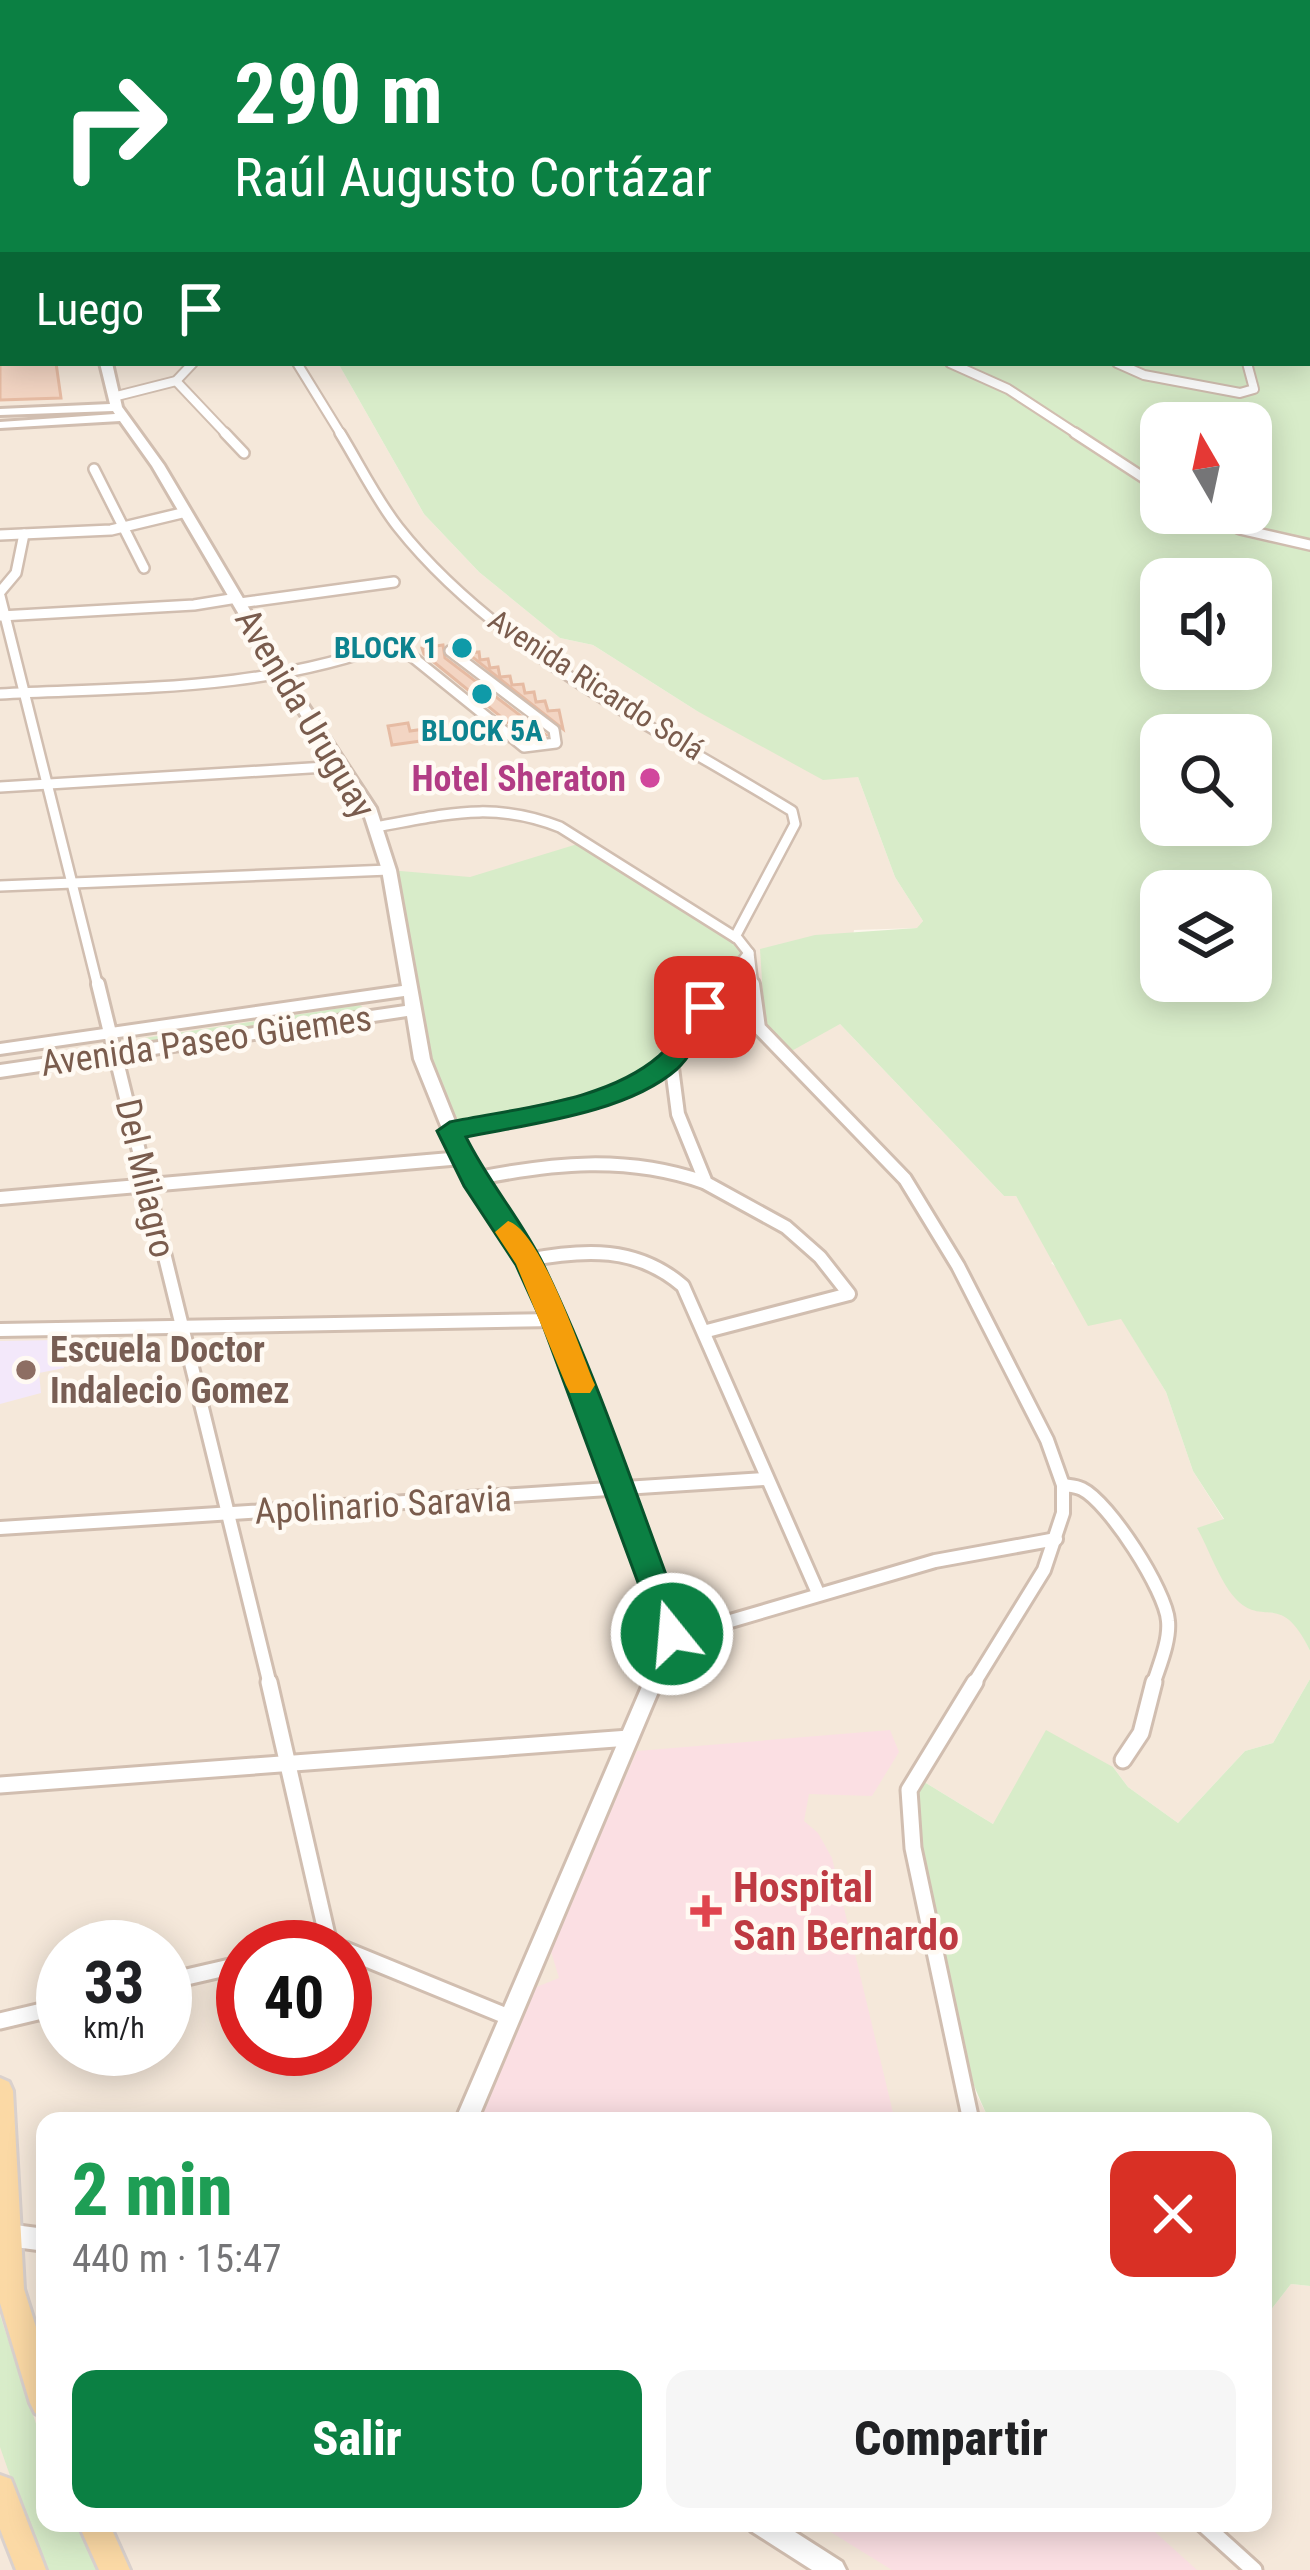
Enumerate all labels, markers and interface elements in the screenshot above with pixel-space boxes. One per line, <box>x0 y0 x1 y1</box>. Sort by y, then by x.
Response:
text: 290 m <box>234 45 443 144</box>
icon: right <box>36 48 192 204</box>
text: Raúl Augusto Cortázar <box>234 146 712 209</box>
icon: arrive <box>168 276 234 342</box>
text: Luego <box>36 283 144 336</box>
north arrow <box>1140 402 1272 534</box>
map controls <box>1140 402 1272 1002</box>
button: sound <box>1140 558 1272 690</box>
street label: Avenida Uruguay <box>226 601 384 826</box>
street label: Avenida Ricardo Solá <box>482 602 710 767</box>
place label: BLOCK 1 <box>334 630 438 665</box>
marker: BLOCK 1 <box>449 635 475 661</box>
marker: BLOCK 5A <box>469 681 495 707</box>
place label: BLOCK 5A <box>421 713 543 748</box>
button: search <box>1140 714 1272 846</box>
place label: Hotel Sheraton <box>411 758 626 800</box>
marker: Hotel Sheraton <box>637 765 663 791</box>
button: layers <box>1140 870 1272 1002</box>
pin <box>654 956 756 1058</box>
icon: arrive <box>672 974 738 1040</box>
street label: Avenida Paseo Güemes <box>38 997 374 1085</box>
street label: Del Milagro <box>106 1095 184 1262</box>
place label: Escuela Doctor Indalecio Gomez <box>50 1329 290 1412</box>
marker: Escuela Doctor Indalecio Gomez <box>13 1357 39 1383</box>
street label: Apolinario Saravia <box>253 1477 513 1533</box>
position arrow <box>609 1571 735 1697</box>
place label: Hospital San Bernardo <box>733 1863 959 1960</box>
marker: Hospital San Bernardo <box>690 1895 722 1927</box>
speed limit sign: 40 <box>216 1920 372 2076</box>
text: 33 <box>84 1947 144 2018</box>
text: km/h <box>83 2010 145 2045</box>
text: 2 min <box>72 2148 233 2233</box>
button: close <box>1110 2151 1236 2277</box>
text: 440 m · 15:47 <box>72 2236 282 2282</box>
button: Salir <box>72 2370 642 2508</box>
button: Compartir <box>666 2370 1236 2508</box>

